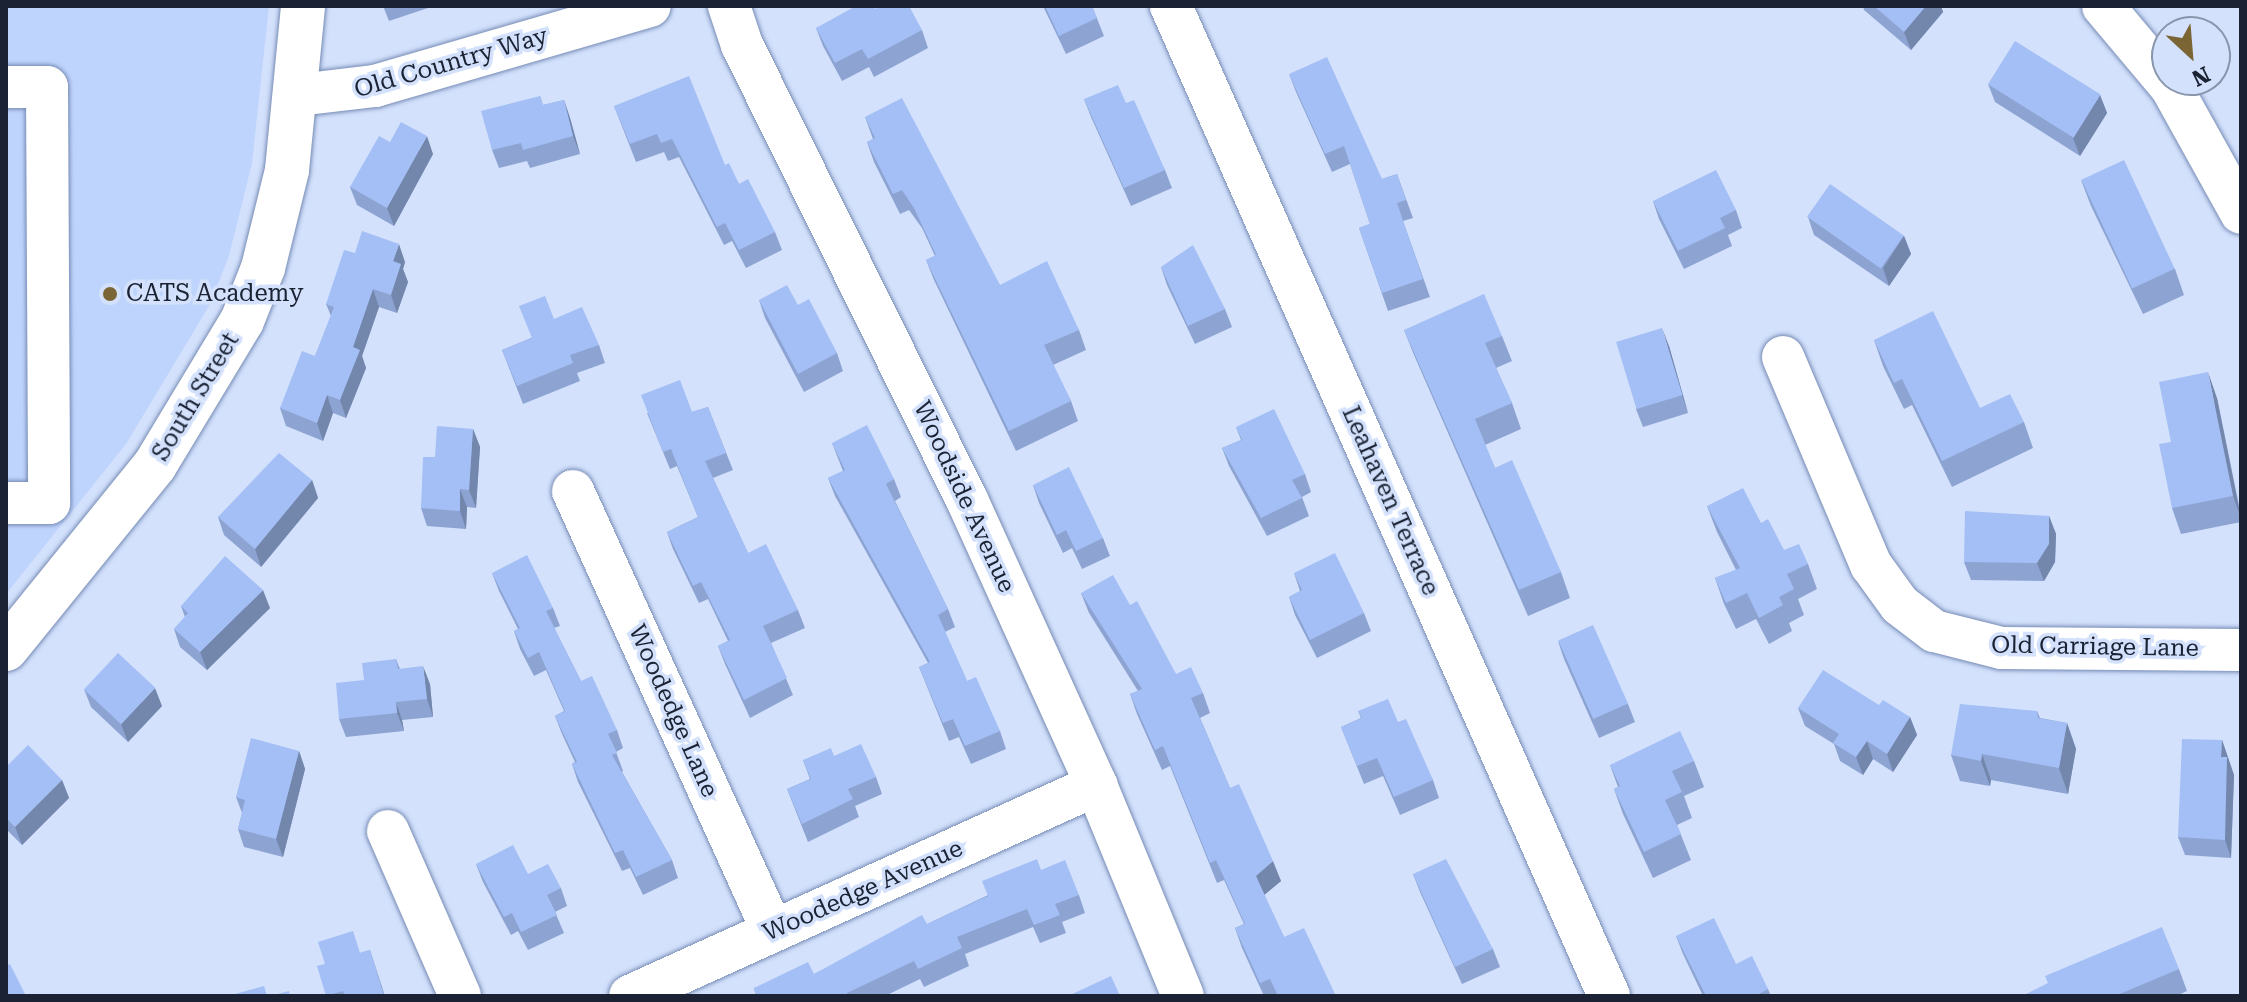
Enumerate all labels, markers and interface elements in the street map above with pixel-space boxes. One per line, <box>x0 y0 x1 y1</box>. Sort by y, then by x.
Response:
north arrow <box>2151 16 2231 96</box>
street label: Old Country Way <box>351 22 551 104</box>
text: N <box>2188 61 2214 91</box>
place label: CATS Academy <box>126 280 303 308</box>
marker: CATS Academy <box>101 285 119 303</box>
street label: South Street <box>146 328 246 466</box>
street label: Woodside Avenue <box>907 397 1021 597</box>
street label: Leahaven Terrace <box>1335 402 1445 600</box>
street label: Woodedge Lane <box>622 620 724 802</box>
street label: Old Carriage Lane <box>1991 631 2199 663</box>
street label: Woodedge Avenue <box>759 834 967 948</box>

